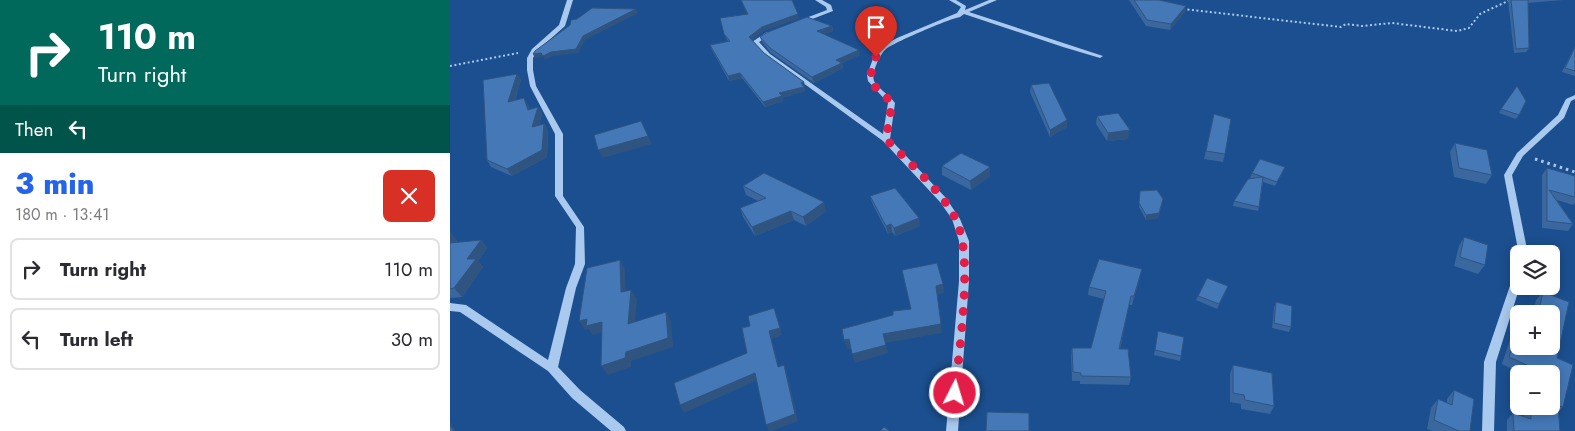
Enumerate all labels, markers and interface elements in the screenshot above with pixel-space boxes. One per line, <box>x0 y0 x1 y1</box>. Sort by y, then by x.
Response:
pin <box>855 6 897 57</box>
text: 110 m <box>98 12 196 62</box>
icon: arrive <box>862 13 890 41</box>
icon: right <box>15 20 80 85</box>
text: Turn right <box>98 58 186 90</box>
icon: left <box>64 115 92 143</box>
text: Then <box>15 116 54 143</box>
text: 3 min <box>15 162 94 205</box>
button: close <box>383 170 435 222</box>
text: 180 m · 13:41 <box>15 203 109 226</box>
map controls <box>1510 245 1560 415</box>
button: layers <box>1510 245 1560 295</box>
icon: right <box>17 255 45 283</box>
text: Turn right <box>60 256 146 283</box>
text: 110 m <box>384 256 433 283</box>
button: + <box>1510 305 1560 355</box>
icon: left <box>17 325 45 353</box>
text: Turn left <box>60 326 133 353</box>
text: 30 m <box>391 326 433 353</box>
button: − <box>1510 365 1560 415</box>
position arrow <box>928 366 980 418</box>

